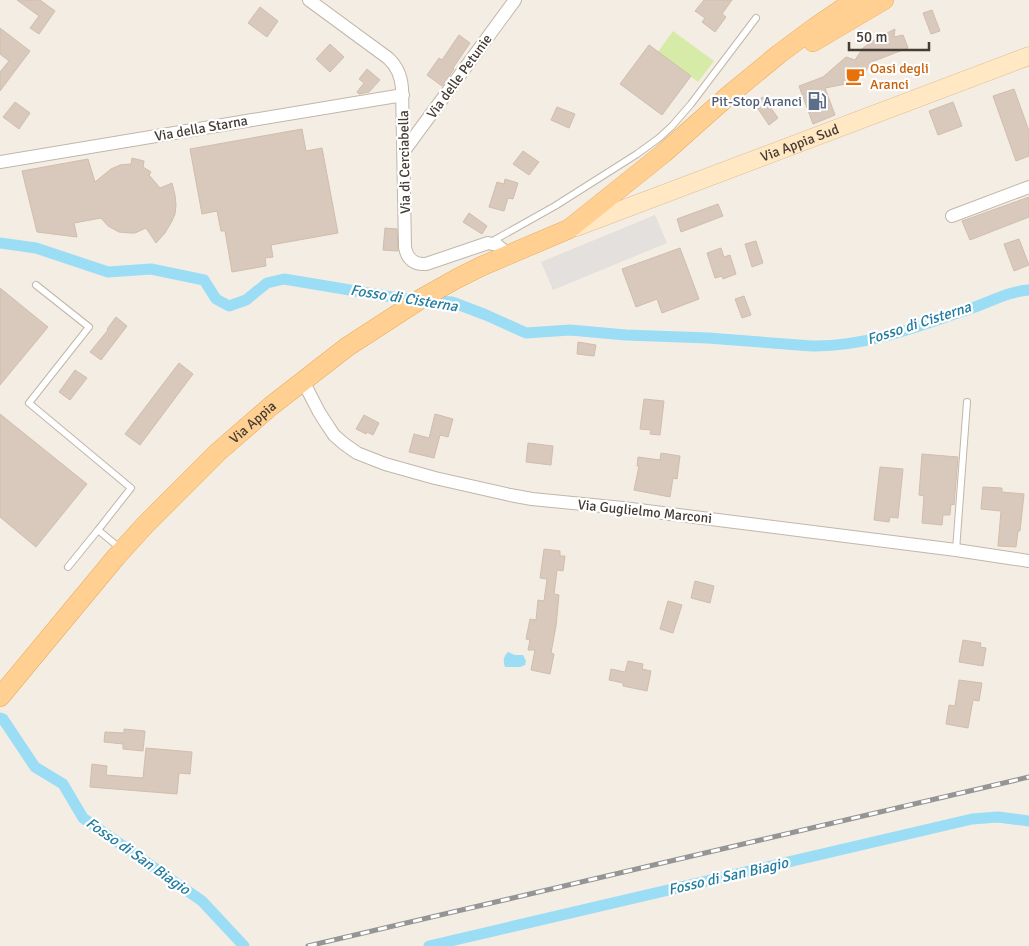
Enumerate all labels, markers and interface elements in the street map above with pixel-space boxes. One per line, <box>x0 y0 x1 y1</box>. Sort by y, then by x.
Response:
scale bar <box>849 20 929 52</box>
text: 50 m <box>856 28 887 46</box>
street label: Via delle Petunie <box>423 31 496 122</box>
place label: Oasi degli Aranci <box>870 60 929 93</box>
cafe icon: Oasi degli Aranci <box>844 65 866 87</box>
fuel station icon: Pit-Stop Aranci <box>806 90 828 112</box>
place label: Pit-Stop Aranci <box>711 93 802 110</box>
street label: Via di Cerciabella <box>395 110 414 214</box>
street label: Via della Starna <box>153 112 249 145</box>
street label: Via Appia Sud <box>758 121 841 166</box>
water label: Fosso di Cisterna <box>349 281 459 315</box>
water label: Fosso di Cisterna <box>865 298 974 348</box>
street label: Via Appia <box>226 397 279 447</box>
street label: Via Guglielmo Marconi <box>577 496 713 527</box>
water label: Fosso di San Biagio <box>83 813 194 899</box>
water label: Fosso di San Biagio <box>666 853 791 899</box>

